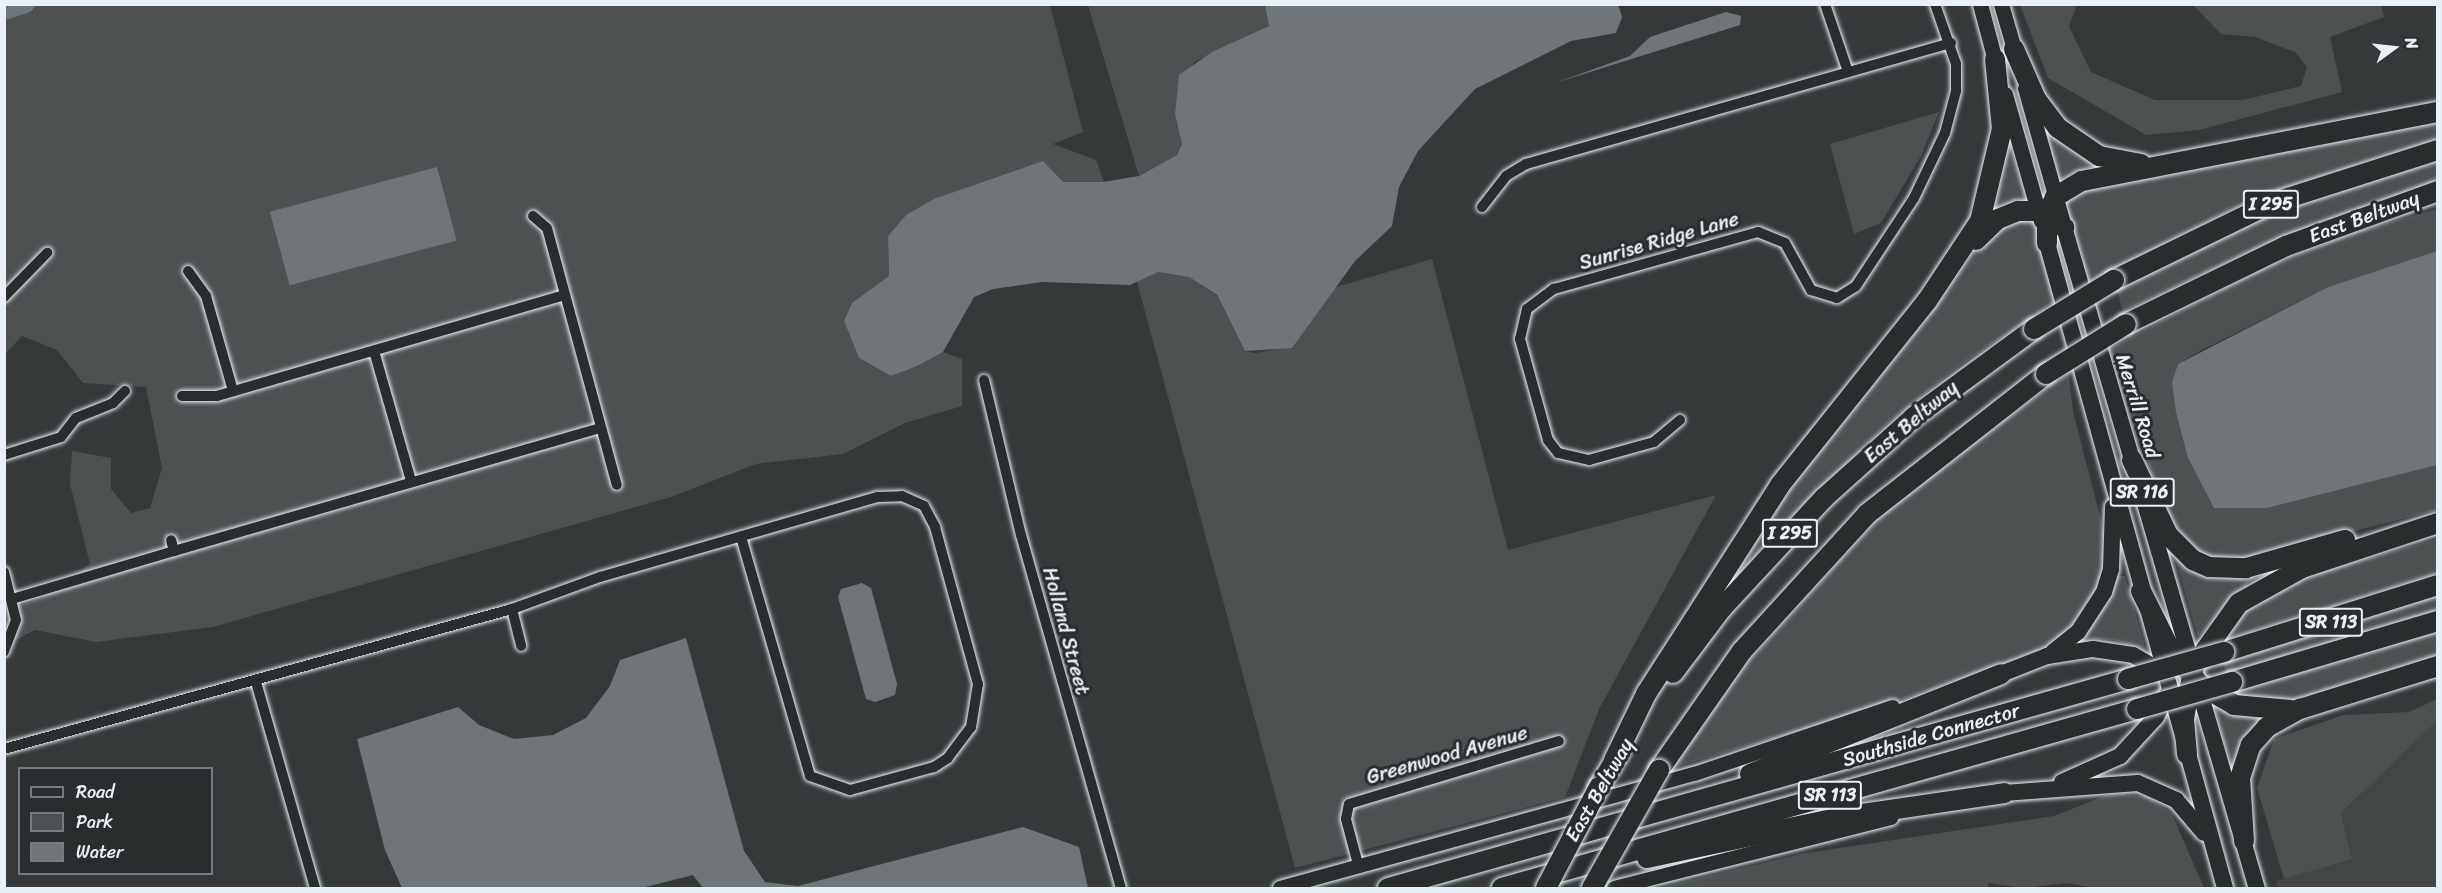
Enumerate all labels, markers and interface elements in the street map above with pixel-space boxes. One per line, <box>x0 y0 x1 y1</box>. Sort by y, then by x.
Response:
north arrow <box>2364 18 2424 78</box>
text: N <box>2396 34 2427 52</box>
street label: East Beltway <box>2305 186 2423 248</box>
road number: I 295 <box>2242 189 2300 219</box>
street label: Sunrise Ridge Lane <box>1576 207 1742 275</box>
street label: Merrill Road <box>2111 351 2165 461</box>
street label: East Beltway <box>1859 376 1963 468</box>
road number: SR 116 <box>2109 477 2175 507</box>
road number: I 295 <box>1762 518 1818 548</box>
street label: Holland Street <box>1038 565 1094 697</box>
road number: SR 113 <box>2298 607 2364 637</box>
street label: Southside Connector <box>1839 698 2023 772</box>
street label: Greenwood Avenue <box>1364 721 1530 789</box>
street label: East Beltway <box>1560 734 1638 846</box>
legend <box>18 767 213 875</box>
text: Road <box>76 776 115 808</box>
road number: SR 113 <box>1797 780 1863 810</box>
text: Park <box>76 806 113 838</box>
text: Water <box>76 836 123 868</box>

